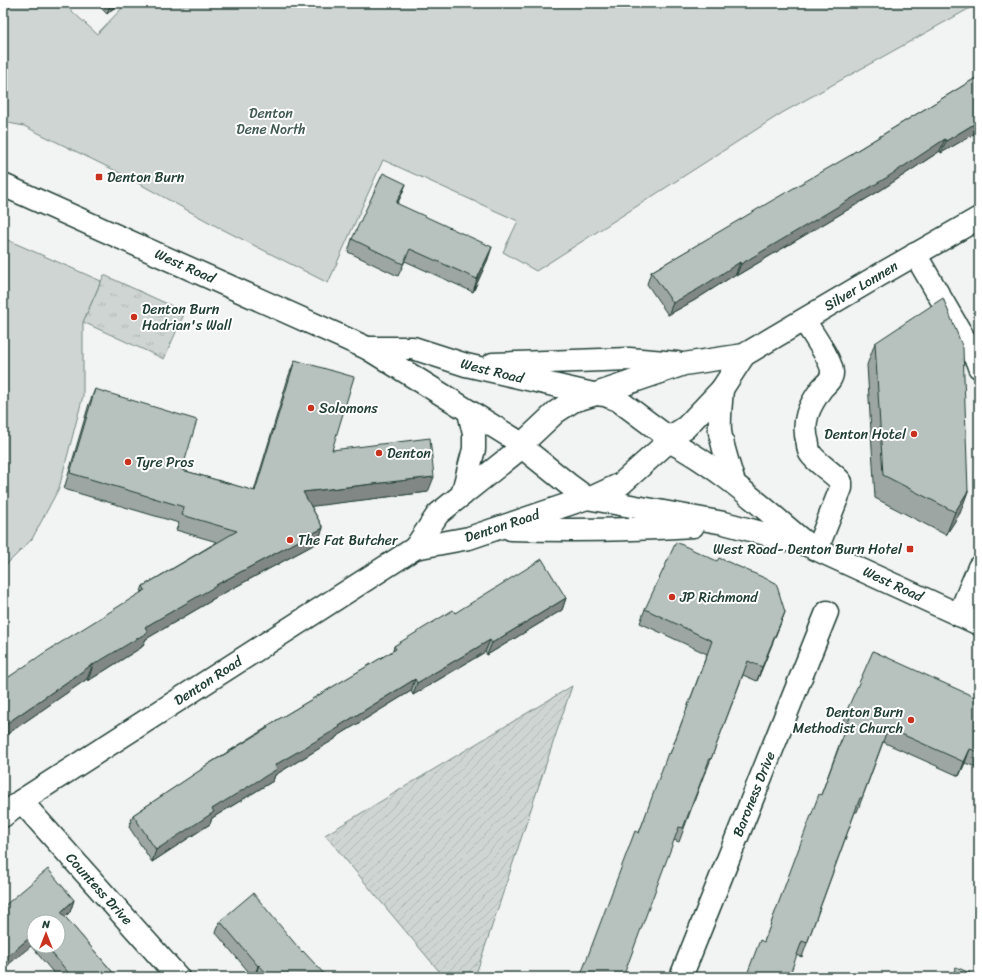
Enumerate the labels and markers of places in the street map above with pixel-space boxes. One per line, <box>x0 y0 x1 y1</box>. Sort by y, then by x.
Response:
place label: Denton Burn <box>107 165 185 190</box>
marker: Denton Burn <box>94 172 104 182</box>
place label: Denton Burn Hadrian's Wall <box>142 297 233 338</box>
marker: Denton Burn Hadrian's Wall <box>129 312 139 322</box>
place label: Solomons <box>319 396 378 421</box>
marker: Solomons <box>306 403 316 413</box>
place label: Denton Hotel <box>824 422 907 447</box>
marker: Denton Hotel <box>909 429 919 439</box>
place label: Denton <box>387 441 431 466</box>
marker: Denton <box>374 448 384 458</box>
place label: Tyre Pros <box>136 450 194 475</box>
marker: Tyre Pros <box>123 457 133 467</box>
place label: The Fat Butcher <box>298 528 399 553</box>
marker: The Fat Butcher <box>285 535 295 545</box>
place label: West Road- Denton Burn Hotel <box>713 537 903 562</box>
marker: West Road- Denton Burn Hotel <box>905 544 915 554</box>
place label: JP Richmond <box>679 585 759 610</box>
marker: JP Richmond <box>667 592 677 602</box>
place label: Denton Burn Methodist Church <box>793 700 903 741</box>
marker: Denton Burn Methodist Church <box>906 715 916 725</box>

